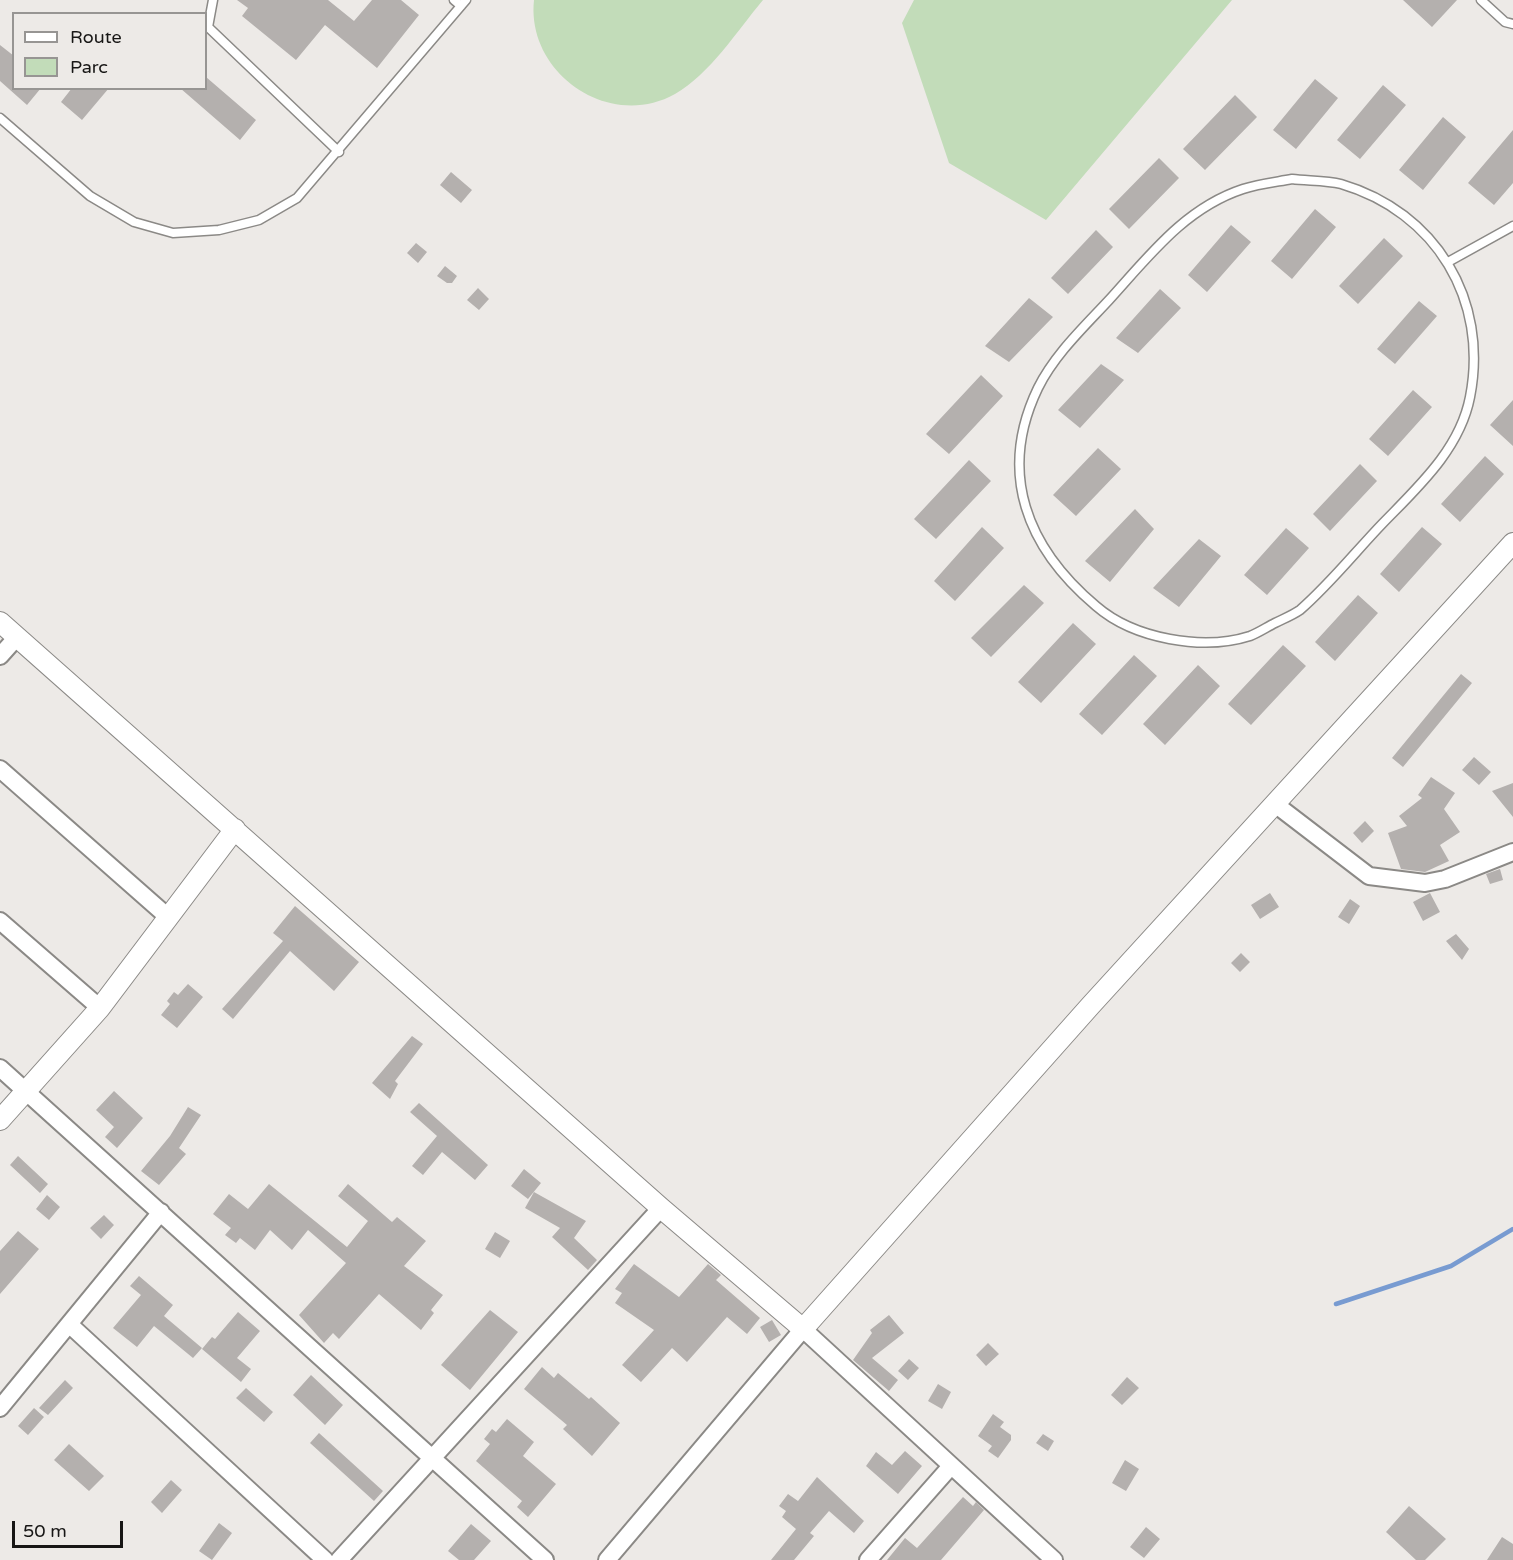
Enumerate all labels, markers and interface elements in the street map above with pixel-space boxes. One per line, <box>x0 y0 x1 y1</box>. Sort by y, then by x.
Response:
legend <box>12 12 207 90</box>
text: Route <box>70 26 122 48</box>
text: Parc <box>70 56 108 78</box>
scale bar <box>15 1509 126 1547</box>
text: 50 m <box>23 1520 67 1542</box>

